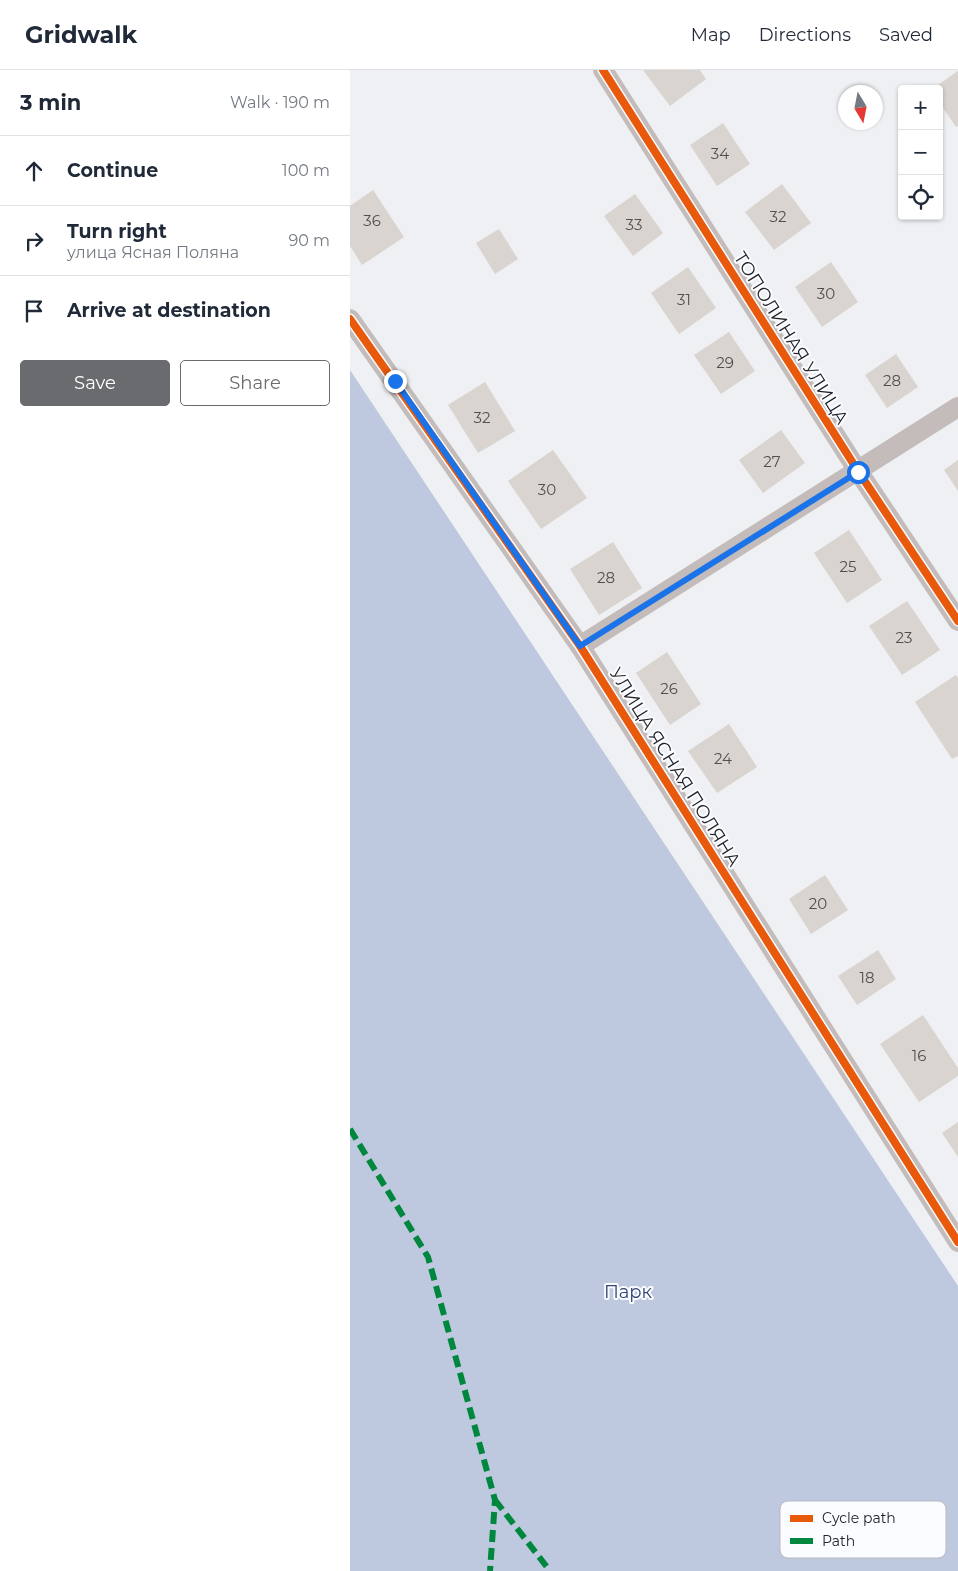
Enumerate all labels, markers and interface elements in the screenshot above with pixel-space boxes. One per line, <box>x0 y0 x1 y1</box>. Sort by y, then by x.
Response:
text: Gridwalk <box>25 20 137 49</box>
text: Map <box>691 24 731 46</box>
text: Directions <box>759 24 851 46</box>
text: Saved <box>879 24 933 46</box>
north arrow <box>838 85 883 130</box>
map controls <box>898 85 943 220</box>
button: + <box>898 85 943 130</box>
text: 3 min <box>20 90 81 115</box>
text: Walk · 190 m <box>230 93 330 112</box>
button: − <box>898 130 943 175</box>
house number: 34 <box>711 144 729 163</box>
icon: ahead <box>20 157 48 185</box>
text: Continue <box>67 159 158 182</box>
text: 100 m <box>282 161 330 180</box>
button: locate <box>898 175 943 220</box>
house number: 32 <box>770 207 786 226</box>
house number: 36 <box>363 211 381 230</box>
house number: 33 <box>626 215 642 234</box>
text: Turn right <box>67 220 167 243</box>
icon: right <box>20 227 48 255</box>
text: 90 m <box>288 231 330 250</box>
text: улица Ясная Поляна <box>67 243 239 262</box>
street label: ТОПОЛИНАЯ УЛИЦА <box>729 248 853 429</box>
house number: 30 <box>817 284 835 303</box>
house number: 31 <box>677 290 691 309</box>
icon: arrive <box>20 297 48 325</box>
text: Arrive at destination <box>67 299 271 322</box>
house number: 29 <box>716 353 734 372</box>
button: Save <box>20 360 170 406</box>
button: Share <box>180 360 330 406</box>
route end <box>384 370 407 393</box>
house number: 28 <box>883 371 901 390</box>
house number: 32 <box>474 408 490 427</box>
house number: 27 <box>763 452 781 471</box>
route start <box>847 461 870 484</box>
house number: 30 <box>538 480 556 499</box>
house number: 25 <box>839 557 857 576</box>
house number: 28 <box>597 568 615 587</box>
house number: 23 <box>896 628 912 647</box>
street label: УЛИЦА ЯСНАЯ ПОЛЯНА <box>605 664 746 871</box>
house number: 26 <box>660 679 678 698</box>
house number: 24 <box>714 749 732 768</box>
house number: 20 <box>809 894 827 913</box>
house number: 18 <box>860 968 875 987</box>
house number: 16 <box>912 1046 926 1065</box>
park label: Парк <box>604 1281 653 1303</box>
legend <box>780 1501 946 1558</box>
text: Cycle path <box>822 1509 896 1527</box>
text: Path <box>822 1532 855 1550</box>

